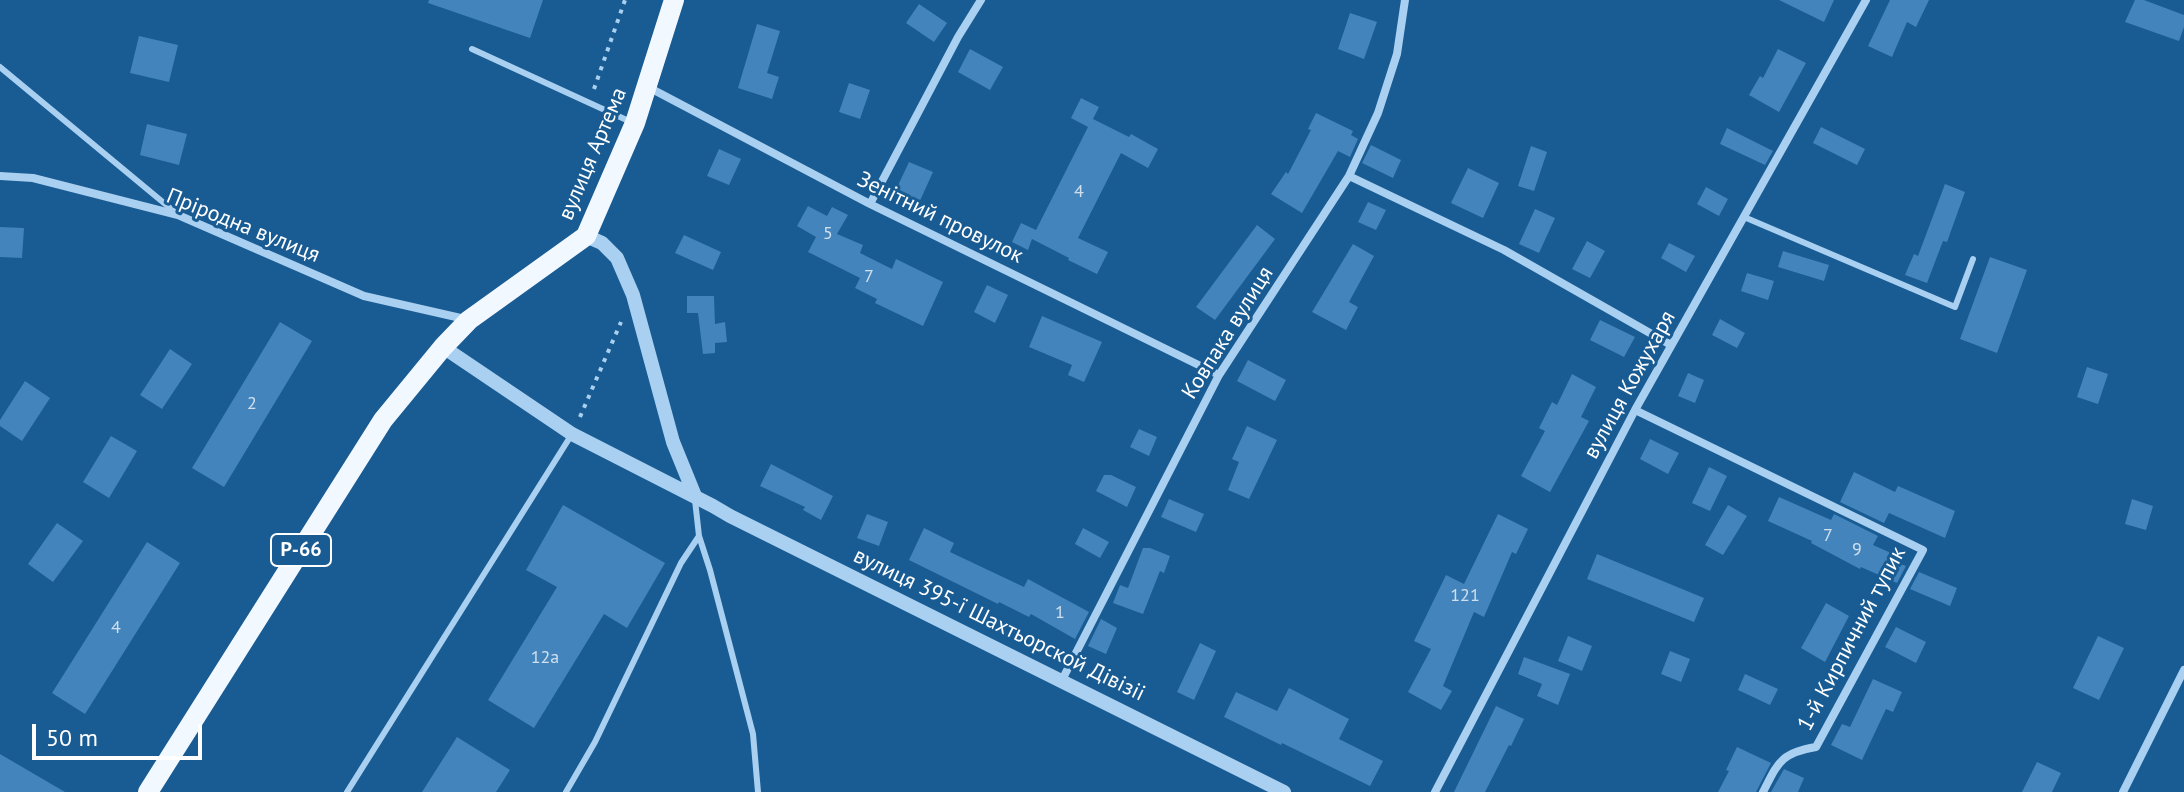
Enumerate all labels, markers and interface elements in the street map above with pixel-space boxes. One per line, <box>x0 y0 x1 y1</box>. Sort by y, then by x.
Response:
street label: вулиця Артема <box>553 84 633 224</box>
street label: Зенітний провулок <box>853 166 1027 270</box>
house number: 4 <box>1074 181 1084 203</box>
street label: Пріродна вулиця <box>163 183 323 269</box>
house number: 5 <box>823 223 833 245</box>
street label: Ковпака вулиця <box>1177 262 1279 404</box>
house number: 7 <box>864 266 874 288</box>
street label: вулиця Кожухаря <box>1578 306 1682 464</box>
house number: 2 <box>247 393 257 415</box>
house number: 7 <box>1823 525 1833 547</box>
road number: Р-66 <box>271 534 331 566</box>
house number: 9 <box>1852 539 1862 561</box>
street label: 1-й Кирпичний тупик <box>1792 542 1912 736</box>
street label: вулиця 395-ї Шахтьорской Дівізіі <box>849 543 1149 707</box>
house number: 121 <box>1450 585 1480 607</box>
house number: 1 <box>1055 602 1065 624</box>
house number: 4 <box>111 617 121 639</box>
house number: 12а <box>531 647 559 669</box>
scale bar <box>36 708 206 758</box>
text: 50 m <box>46 722 98 753</box>

